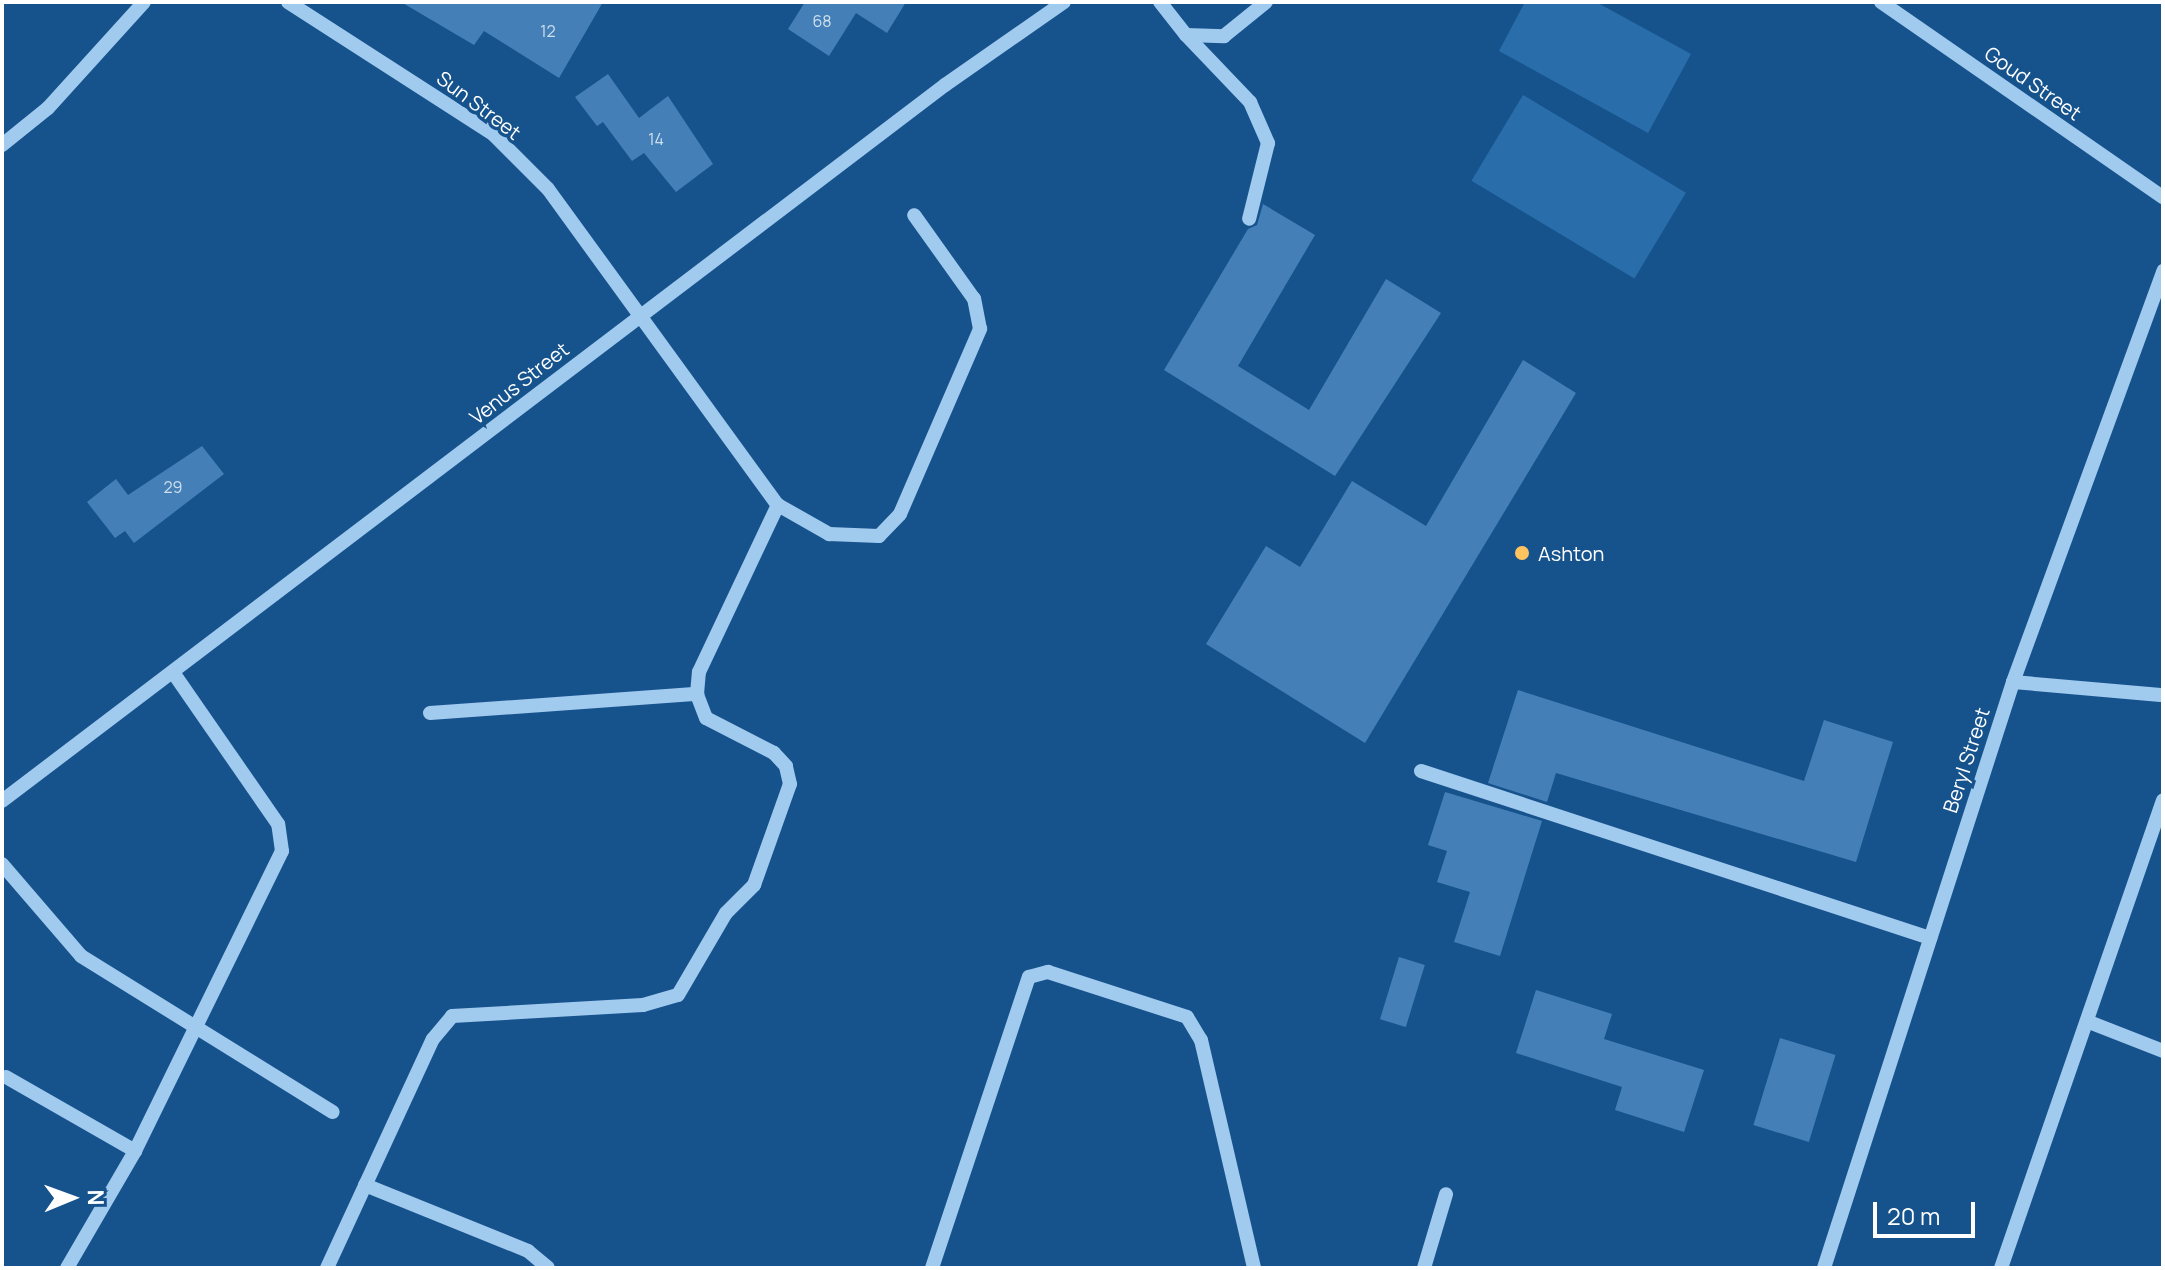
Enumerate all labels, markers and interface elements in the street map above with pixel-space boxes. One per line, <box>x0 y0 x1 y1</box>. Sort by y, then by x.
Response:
house number: 68 <box>812 11 832 31</box>
house number: 12 <box>540 21 556 41</box>
street label: Goud Street <box>1980 41 2086 125</box>
street label: Sun Street <box>432 66 526 144</box>
house number: 14 <box>648 129 664 149</box>
street label: Venus Street <box>465 337 573 429</box>
house number: 29 <box>163 477 183 497</box>
place label: Ashton <box>1538 541 1604 565</box>
marker: Ashton <box>1513 544 1531 562</box>
street label: Beryl Street <box>1938 704 1994 816</box>
north arrow <box>32 1158 112 1238</box>
scale bar <box>1877 1186 1979 1236</box>
text: N <box>81 1189 111 1206</box>
text: 20 m <box>1887 1199 1940 1232</box>

